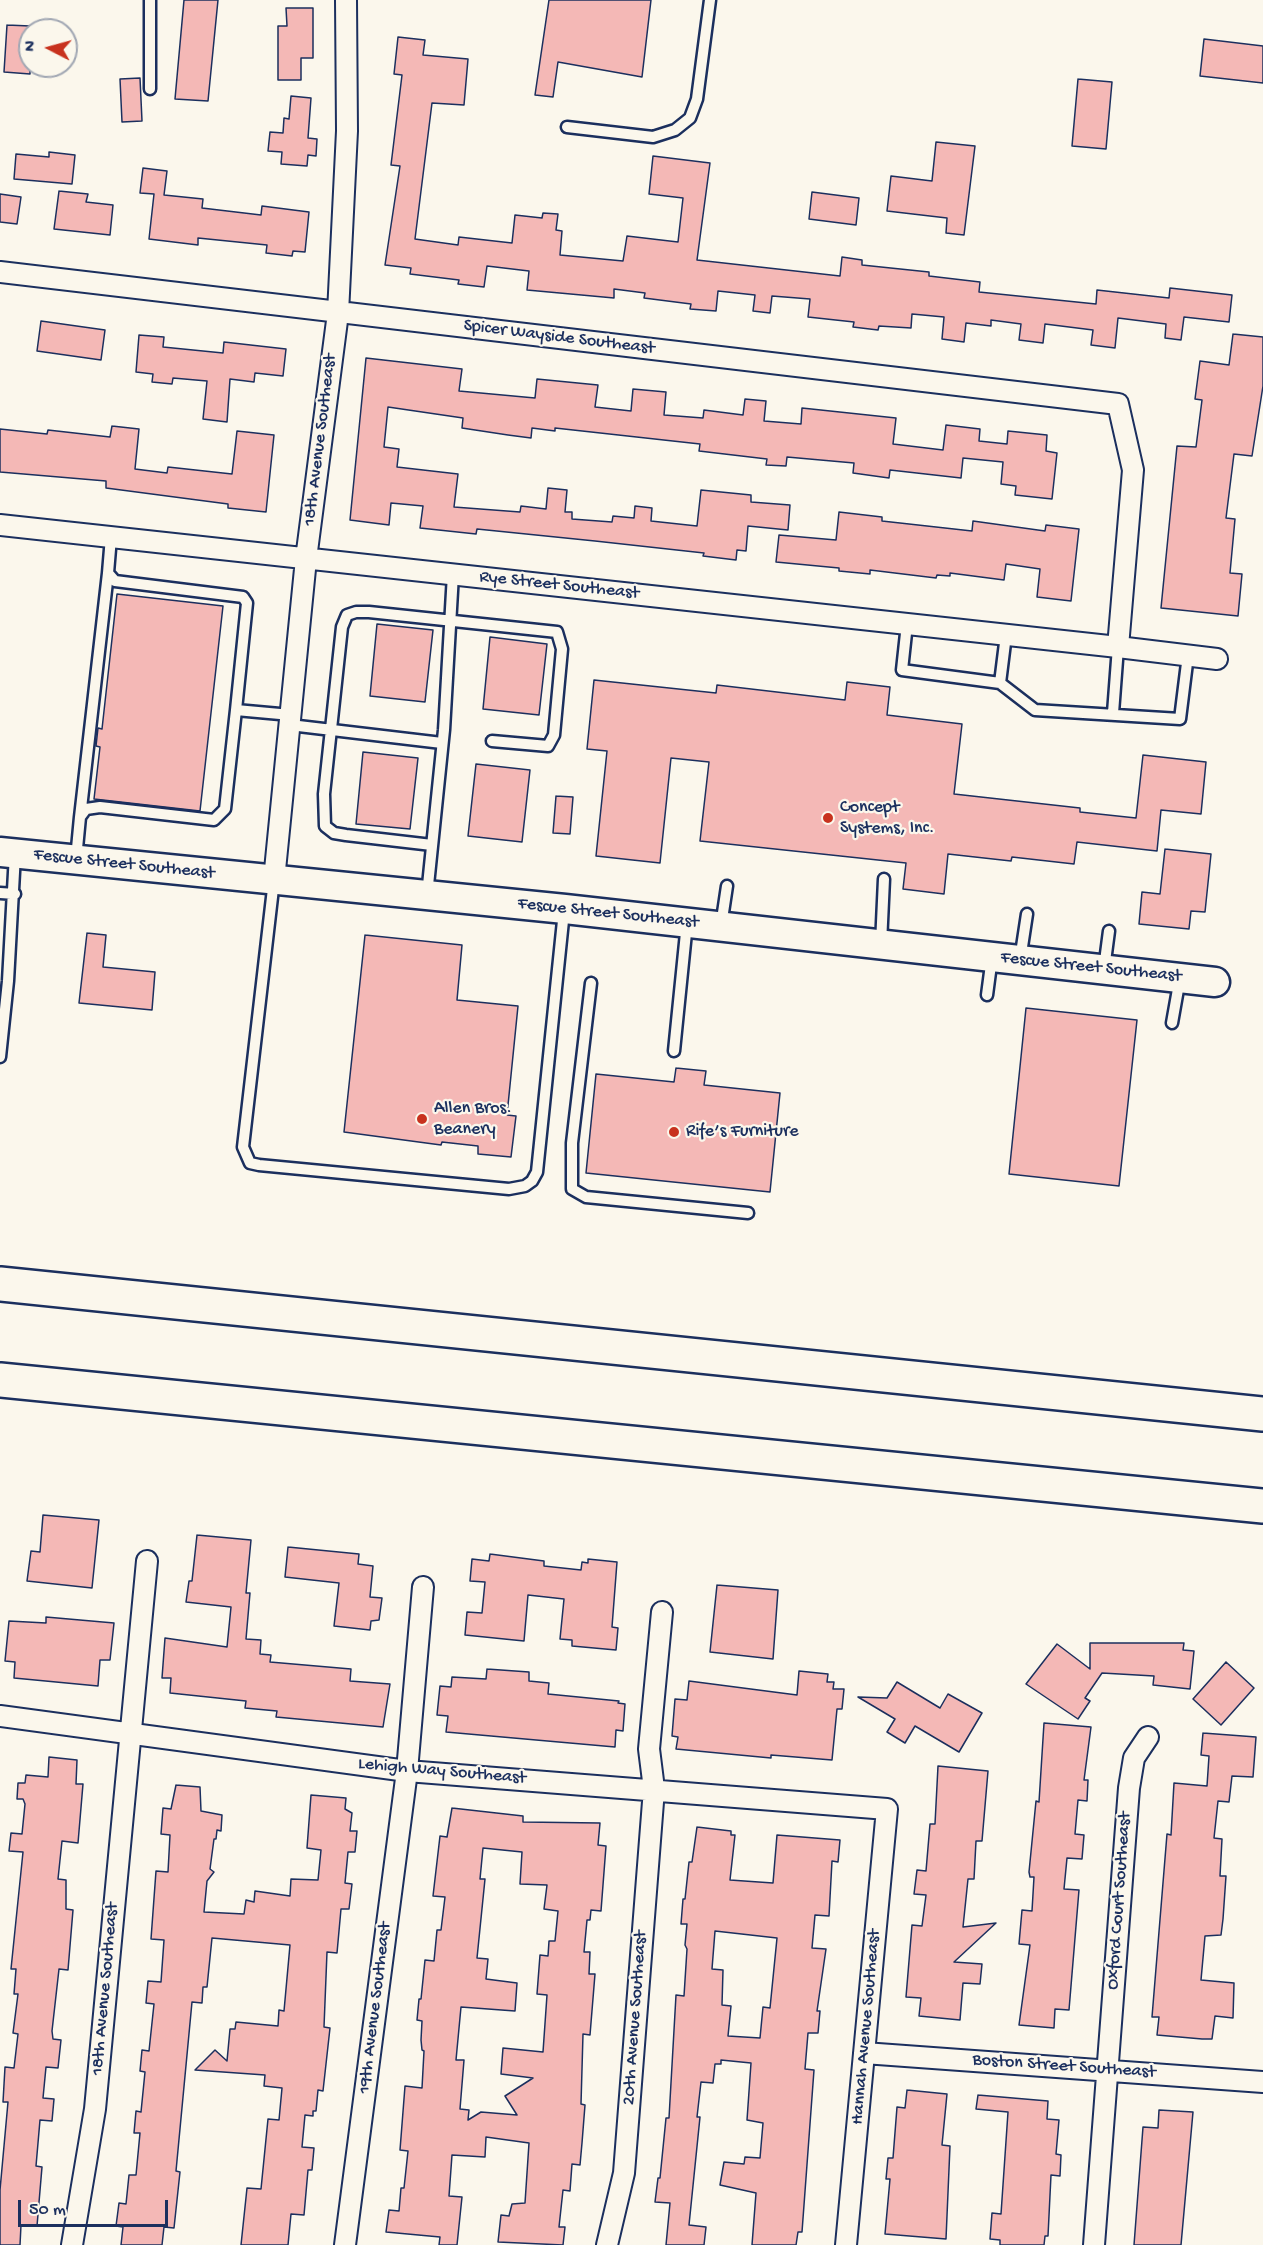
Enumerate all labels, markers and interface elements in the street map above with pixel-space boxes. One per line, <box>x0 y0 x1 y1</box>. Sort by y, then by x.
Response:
north arrow <box>18 18 78 78</box>
text: N <box>22 40 42 52</box>
street label: Spicer Wayside Southeast <box>462 316 656 360</box>
street label: 18th Avenue Southeast <box>300 353 342 527</box>
street label: Rye Street Southeast <box>478 567 640 605</box>
place label: Concept Systems, Inc. <box>840 797 934 840</box>
marker: Concept Systems, Inc. <box>821 811 835 825</box>
street label: Fescue Street Southeast <box>32 845 216 885</box>
street label: Fescue Street Southeast <box>516 894 700 934</box>
street label: Fescue Street Southeast <box>999 948 1183 988</box>
place label: Allen Bros. Beanery <box>434 1098 512 1140</box>
marker: Allen Bros. Beanery <box>415 1112 429 1126</box>
place label: Rife’s Furniture <box>686 1121 799 1143</box>
marker: Rife’s Furniture <box>667 1125 681 1139</box>
street label: Lehigh Way Southeast <box>357 1754 527 1790</box>
street label: Oxford Court Southeast <box>1103 1811 1137 1991</box>
street label: 18th Avenue Southeast <box>88 1902 124 2076</box>
street label: 19th Avenue Southeast <box>355 1921 397 2095</box>
street label: Hannah Avenue Southeast <box>848 1928 886 2126</box>
street label: 20th Avenue Southeast <box>619 1930 653 2106</box>
street label: Boston Street Southeast <box>972 2050 1156 2084</box>
scale bar <box>21 2188 171 2226</box>
text: 50 m <box>29 2200 66 2221</box>

